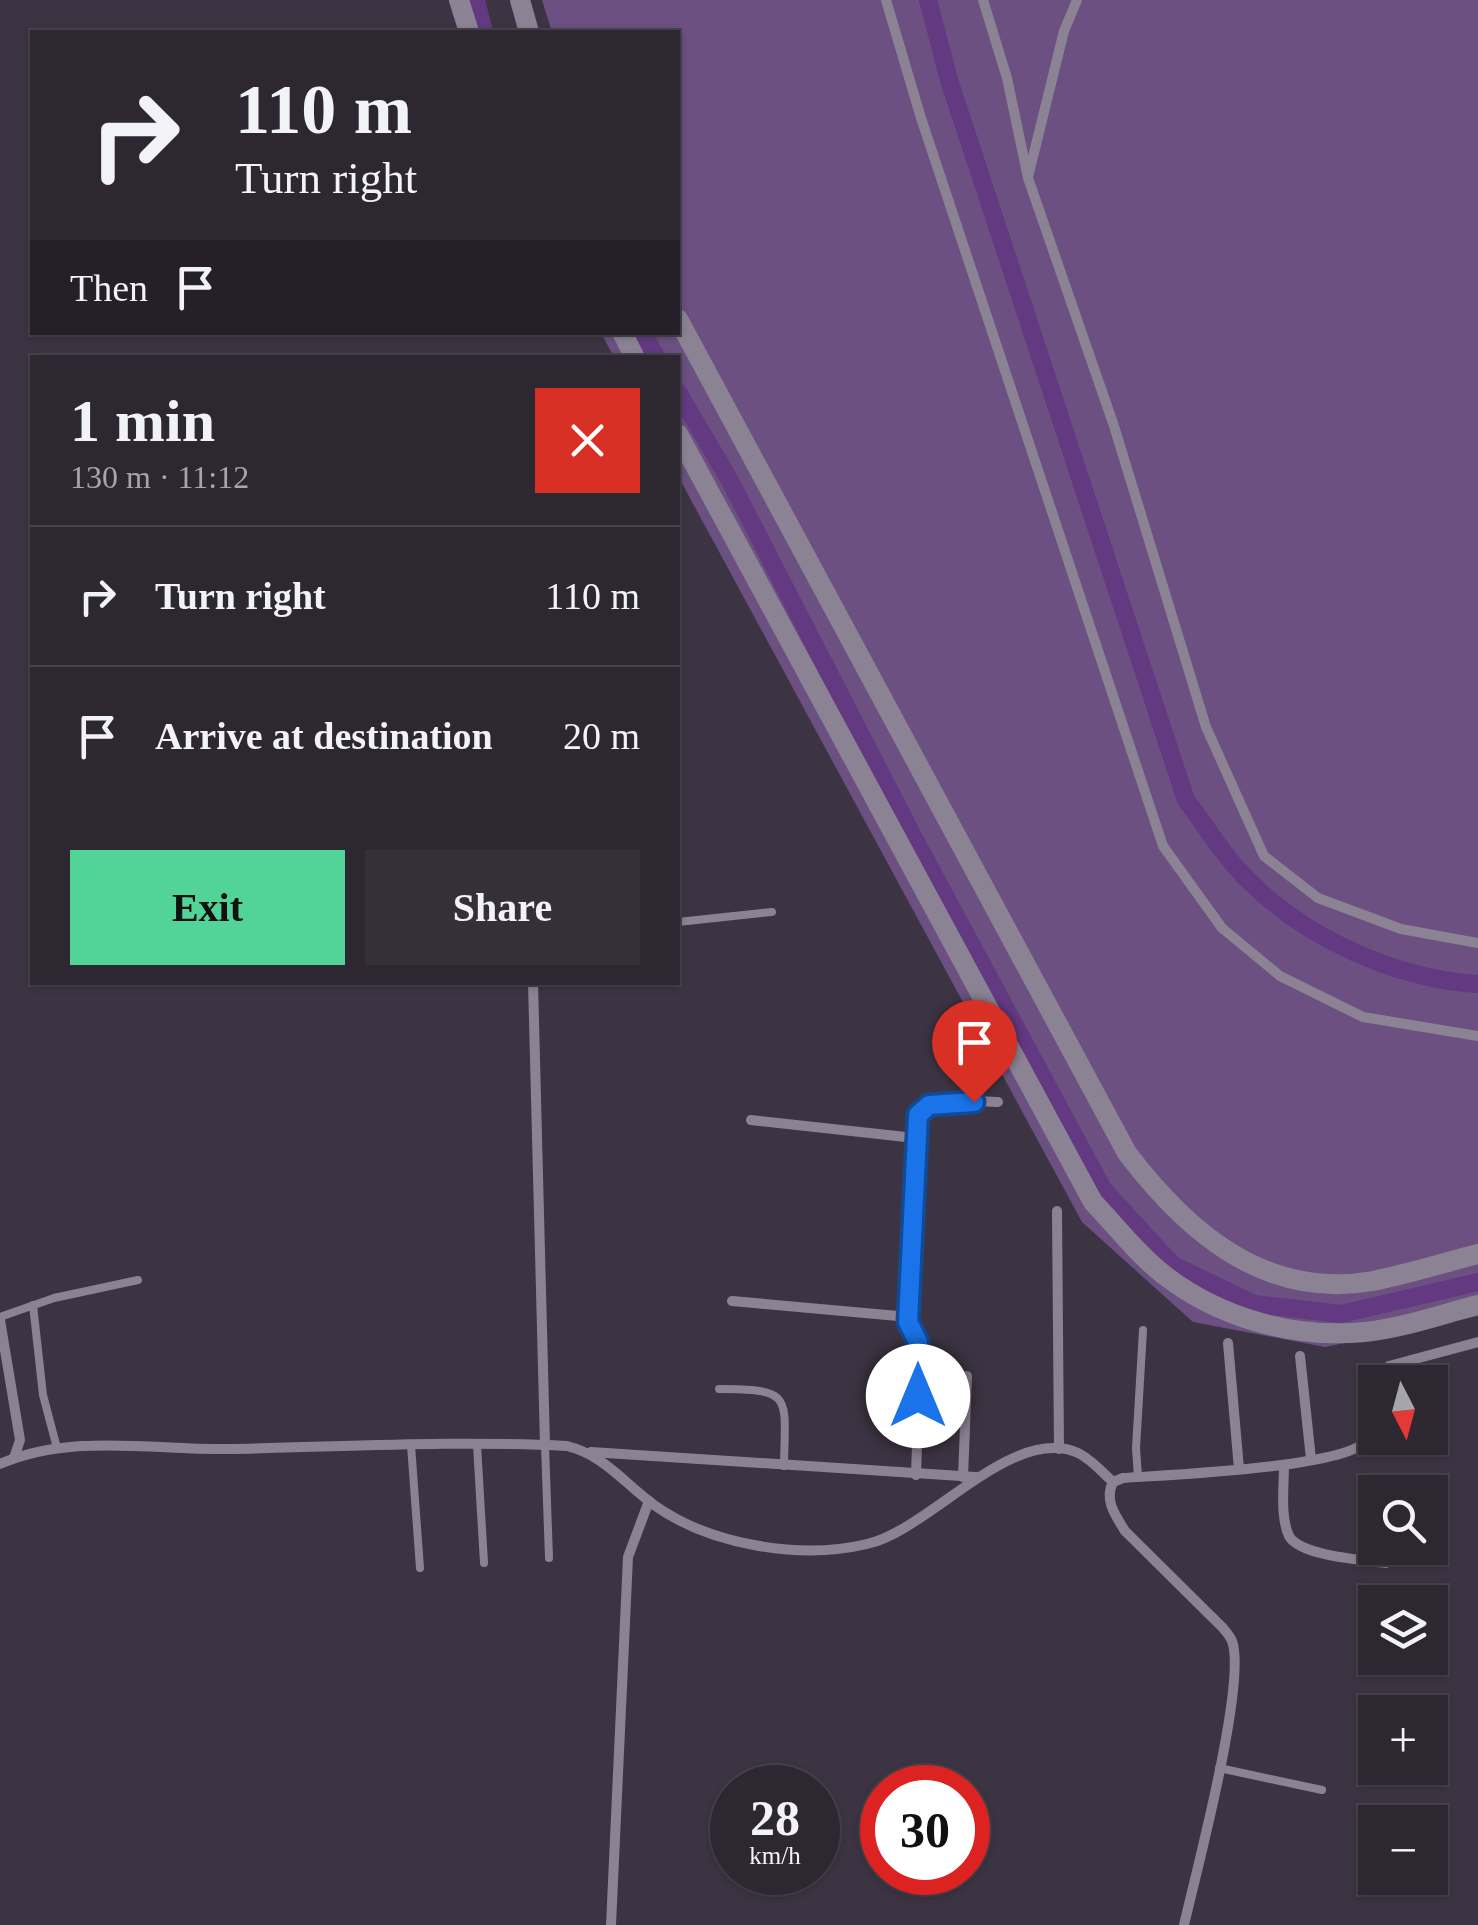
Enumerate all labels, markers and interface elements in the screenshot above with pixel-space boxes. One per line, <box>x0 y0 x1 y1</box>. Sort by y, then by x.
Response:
icon: right <box>70 70 200 200</box>
text: 110 m <box>235 71 412 148</box>
text: Turn right <box>235 153 417 203</box>
icon: arrive <box>168 260 223 315</box>
text: Then <box>70 267 148 309</box>
text: 1 min <box>70 388 215 454</box>
button: close <box>535 388 640 493</box>
text: 130 m · 11:12 <box>70 459 249 495</box>
icon: right <box>70 569 125 624</box>
text: Turn right <box>155 575 326 617</box>
text: 110 m <box>545 575 640 617</box>
icon: arrive <box>70 709 125 764</box>
text: Arrive at destination <box>155 715 493 757</box>
text: 20 m <box>563 715 640 757</box>
button: Exit <box>70 850 345 965</box>
button: Share <box>365 850 640 965</box>
pin <box>932 1000 1017 1103</box>
icon: arrive <box>947 1015 1002 1070</box>
position arrow <box>866 1344 970 1448</box>
north arrow <box>1358 1365 1448 1455</box>
map controls <box>1358 1365 1448 1895</box>
button: search <box>1358 1475 1448 1565</box>
button: layers <box>1358 1585 1448 1675</box>
button: + <box>1358 1695 1448 1785</box>
speed limit sign: 30 <box>860 1765 990 1895</box>
text: 28 <box>750 1790 800 1846</box>
button: − <box>1358 1805 1448 1895</box>
text: km/h <box>749 1842 801 1869</box>

